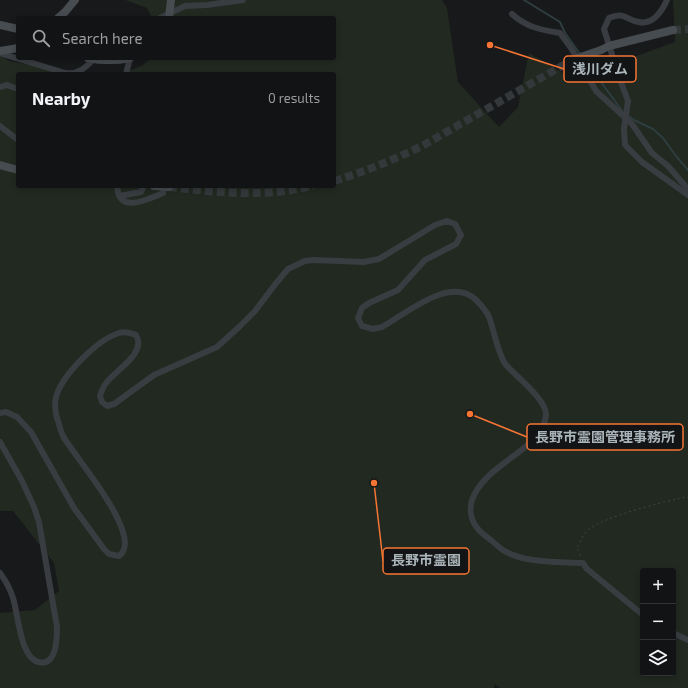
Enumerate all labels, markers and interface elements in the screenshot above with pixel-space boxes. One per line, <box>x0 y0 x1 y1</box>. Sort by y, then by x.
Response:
search box <box>16 16 336 60</box>
icon: search <box>30 27 52 49</box>
text: Search here <box>62 29 143 47</box>
callout: 浅川ダム <box>564 56 636 82</box>
text: 浅川ダム <box>572 60 628 77</box>
text: Nearby <box>32 88 90 108</box>
text: 0 results <box>268 90 320 106</box>
callout: 長野市霊園管理事務所 <box>527 424 683 450</box>
text: 長野市霊園管理事務所 <box>535 428 675 445</box>
callout: 長野市霊園 <box>383 548 469 574</box>
text: 長野市霊園 <box>391 551 461 568</box>
map controls <box>640 568 676 676</box>
button: + <box>640 568 676 604</box>
button: − <box>640 604 676 640</box>
button: layers <box>640 640 676 676</box>

